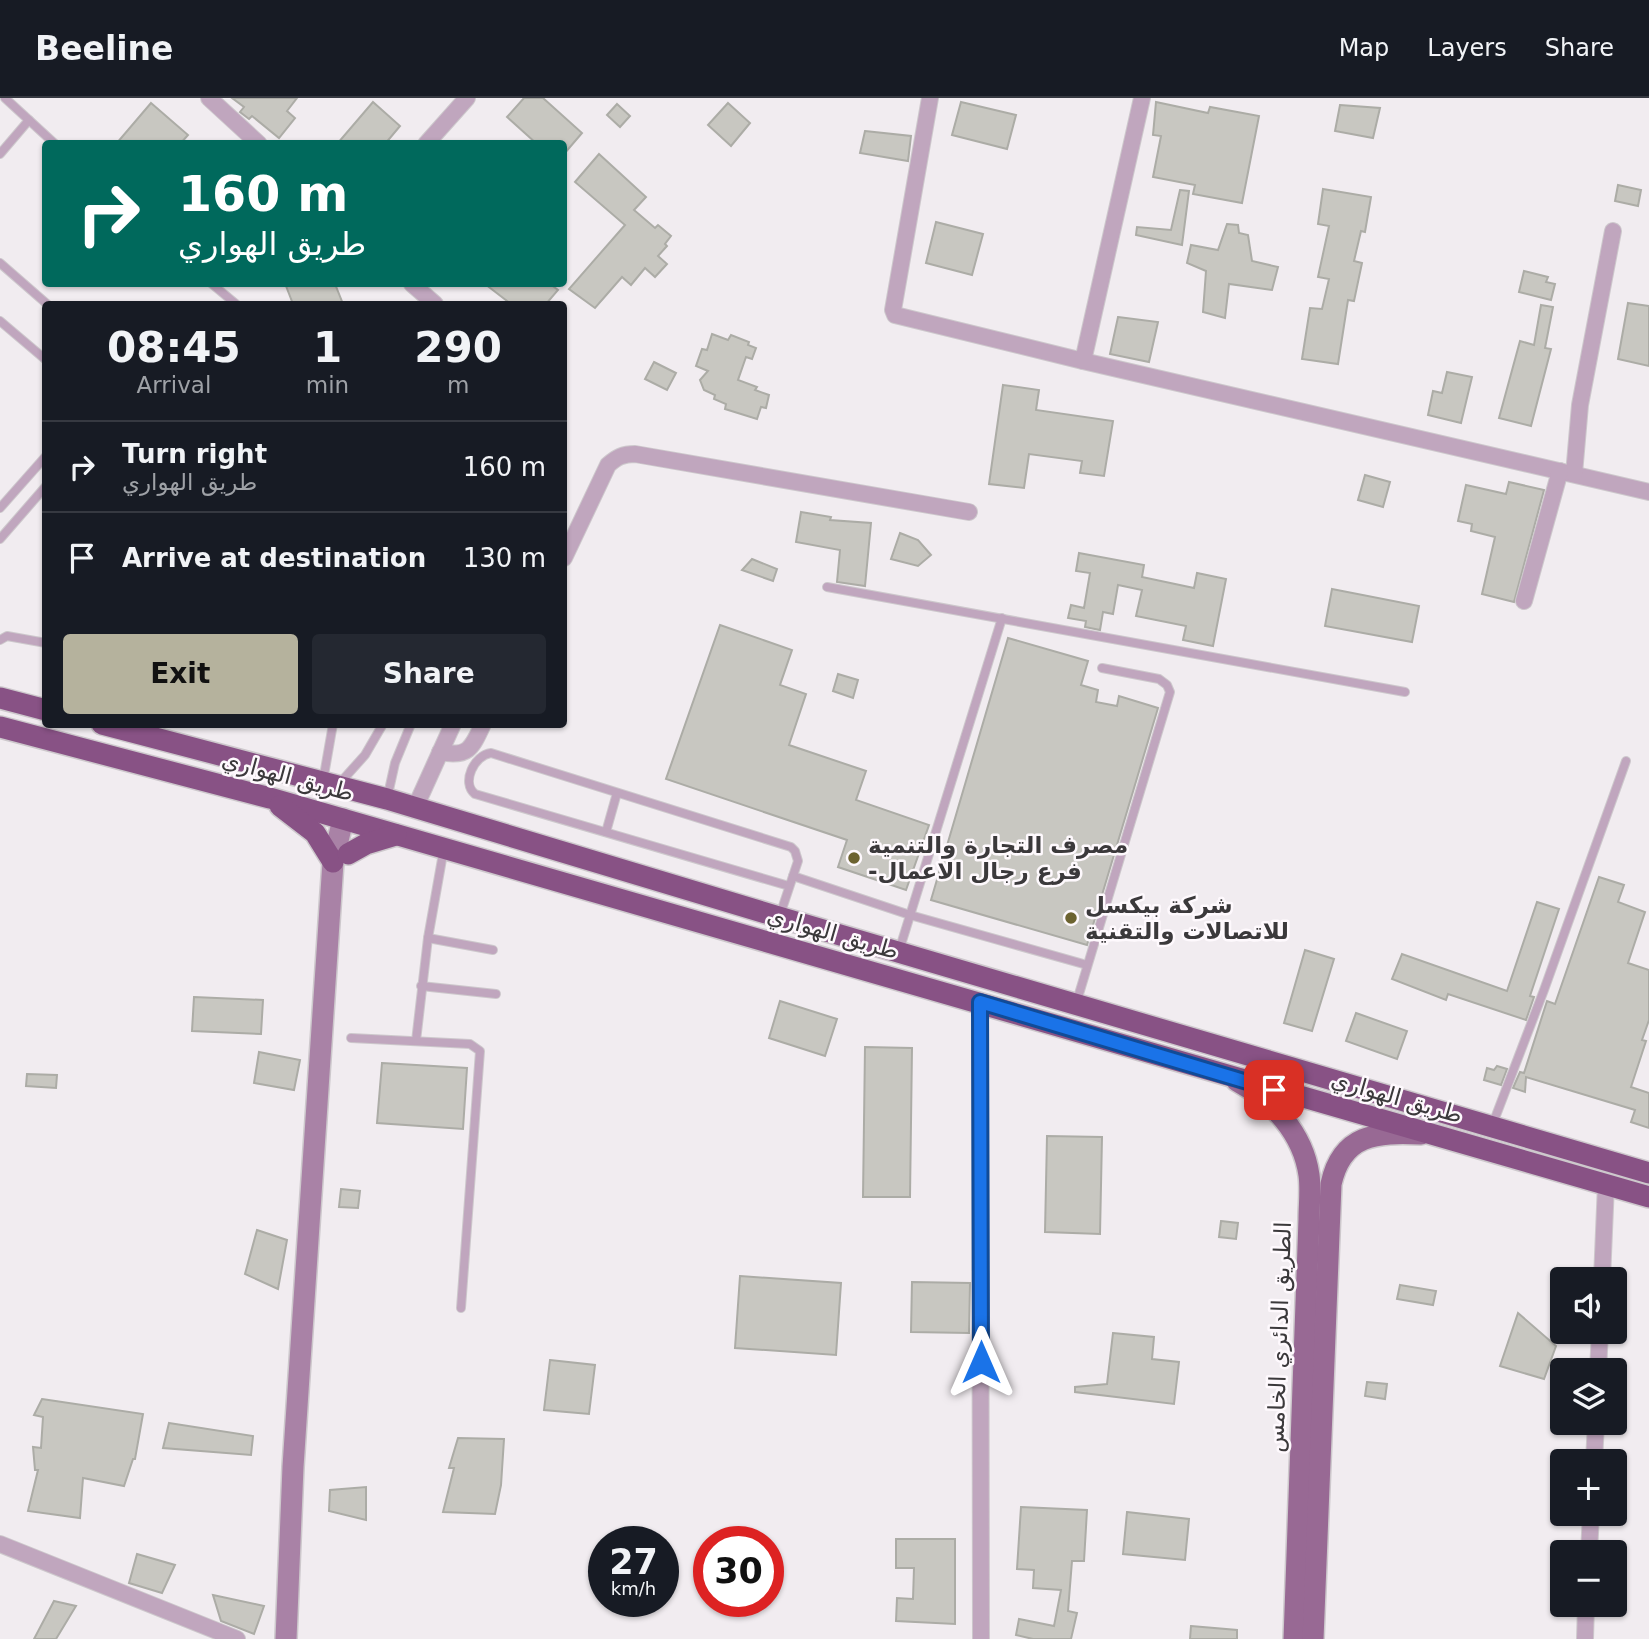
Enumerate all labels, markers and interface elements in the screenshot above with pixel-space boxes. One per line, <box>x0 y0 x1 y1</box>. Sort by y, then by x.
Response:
text: Beeline <box>35 29 173 68</box>
text: Map <box>1339 34 1389 62</box>
text: Layers <box>1427 34 1507 62</box>
text: Share <box>1545 34 1614 62</box>
text: 160 m <box>178 166 348 223</box>
icon: right <box>63 168 154 259</box>
text: طريق الهواري <box>178 225 366 263</box>
text: 08:45 <box>107 323 241 372</box>
text: 1 <box>313 323 342 372</box>
text: 290 <box>414 323 502 372</box>
text: Arrival <box>137 372 211 398</box>
text: min <box>306 372 349 398</box>
text: m <box>447 372 469 398</box>
text: Turn right <box>122 439 267 469</box>
icon: right <box>63 448 101 486</box>
text: 160 m <box>463 452 546 482</box>
text: طريق الهواري <box>122 469 257 495</box>
icon: arrive <box>63 539 101 577</box>
text: Arrive at destination <box>122 543 426 573</box>
text: 130 m <box>463 543 546 573</box>
button: Exit <box>63 634 298 714</box>
button: Share <box>312 634 546 714</box>
street label: طريق الهواري <box>219 746 357 807</box>
place label: مصرف التجارة والتنمية -فرع رجال الاعمال <box>868 832 1128 885</box>
marker: مصرف التجارة والتنمية -فرع رجال الاعمال <box>846 850 862 866</box>
place label: شركة بيكسل للاتصالات والتقنية <box>1085 892 1289 945</box>
street label: طريق الهواري <box>764 902 902 965</box>
marker: شركة بيكسل للاتصالات والتقنية <box>1063 910 1079 926</box>
pin <box>1244 1060 1304 1120</box>
street label: طريق الهواري <box>1328 1066 1466 1129</box>
icon: arrive <box>1255 1071 1293 1109</box>
street label: الطريق الدائري الخامس <box>1262 1221 1297 1453</box>
map controls <box>1550 1267 1627 1617</box>
button: sound <box>1550 1267 1627 1344</box>
position arrow <box>944 1325 1018 1399</box>
button: layers <box>1550 1358 1627 1435</box>
button: + <box>1550 1449 1627 1526</box>
speed limit sign: 30 <box>693 1526 784 1617</box>
button: − <box>1550 1540 1627 1617</box>
text: 27 <box>609 1542 658 1582</box>
text: km/h <box>611 1578 656 1599</box>

